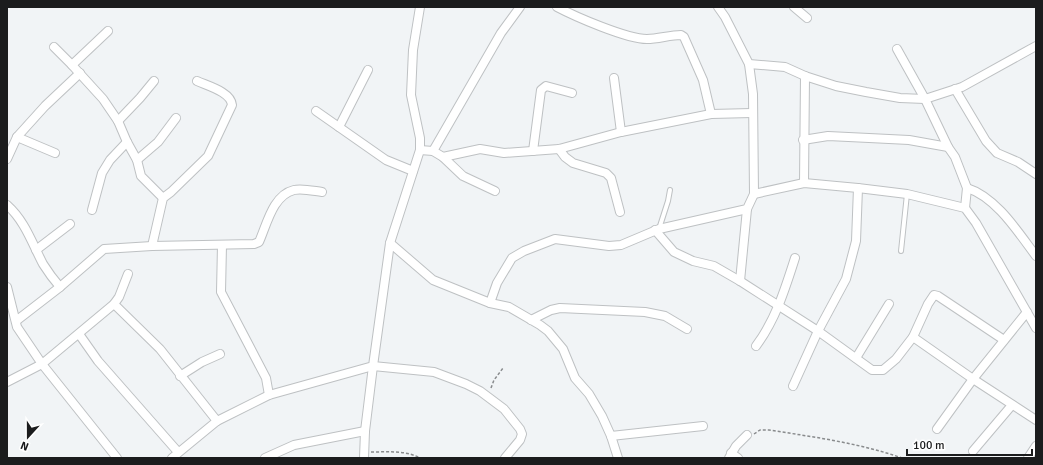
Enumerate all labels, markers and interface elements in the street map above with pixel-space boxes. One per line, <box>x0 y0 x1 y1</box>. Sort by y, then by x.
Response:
north arrow <box>8 417 48 457</box>
scale bar <box>907 431 1032 457</box>
text: N <box>19 438 30 453</box>
text: 100 m <box>913 438 945 453</box>

